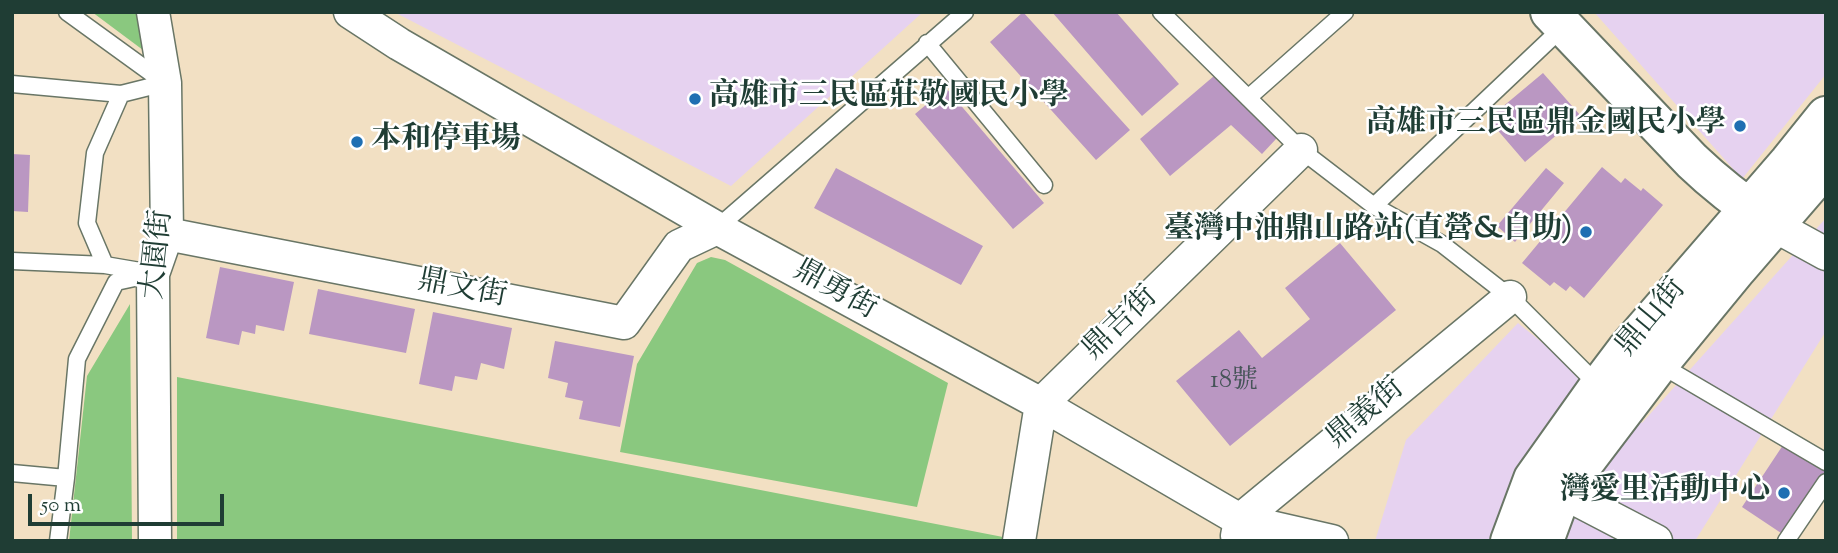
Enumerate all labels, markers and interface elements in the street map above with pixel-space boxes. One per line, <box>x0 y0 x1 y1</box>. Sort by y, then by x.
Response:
place label: 高雄市三民區莊敬國民小學 <box>709 81 1069 117</box>
marker: 高雄市三民區莊敬國民小學 <box>687 91 703 107</box>
place label: 高雄市三民區鼎金國民小學 <box>1366 108 1726 144</box>
marker: 高雄市三民區鼎金國民小學 <box>1732 118 1748 134</box>
place label: 本和停車場 <box>371 124 521 160</box>
marker: 本和停車場 <box>349 134 365 150</box>
street label: 大園街 <box>137 208 183 302</box>
place label: 臺灣中油鼎山路站(直營&自助) <box>1164 214 1572 250</box>
marker: 臺灣中油鼎山路站(直營&自助) <box>1578 224 1594 240</box>
street label: 鼎勇街 <box>786 254 882 330</box>
street label: 鼎文街 <box>414 265 510 317</box>
street label: 鼎山街 <box>1610 273 1696 365</box>
street label: 鼎吉街 <box>1077 281 1167 369</box>
house number: 18號 <box>1210 367 1258 399</box>
street label: 鼎義街 <box>1321 372 1413 458</box>
place label: 灣愛里活動中心 <box>1560 475 1770 511</box>
scale bar <box>32 480 228 524</box>
marker: 灣愛里活動中心 <box>1776 485 1792 501</box>
text: 50 m <box>41 491 81 521</box>

